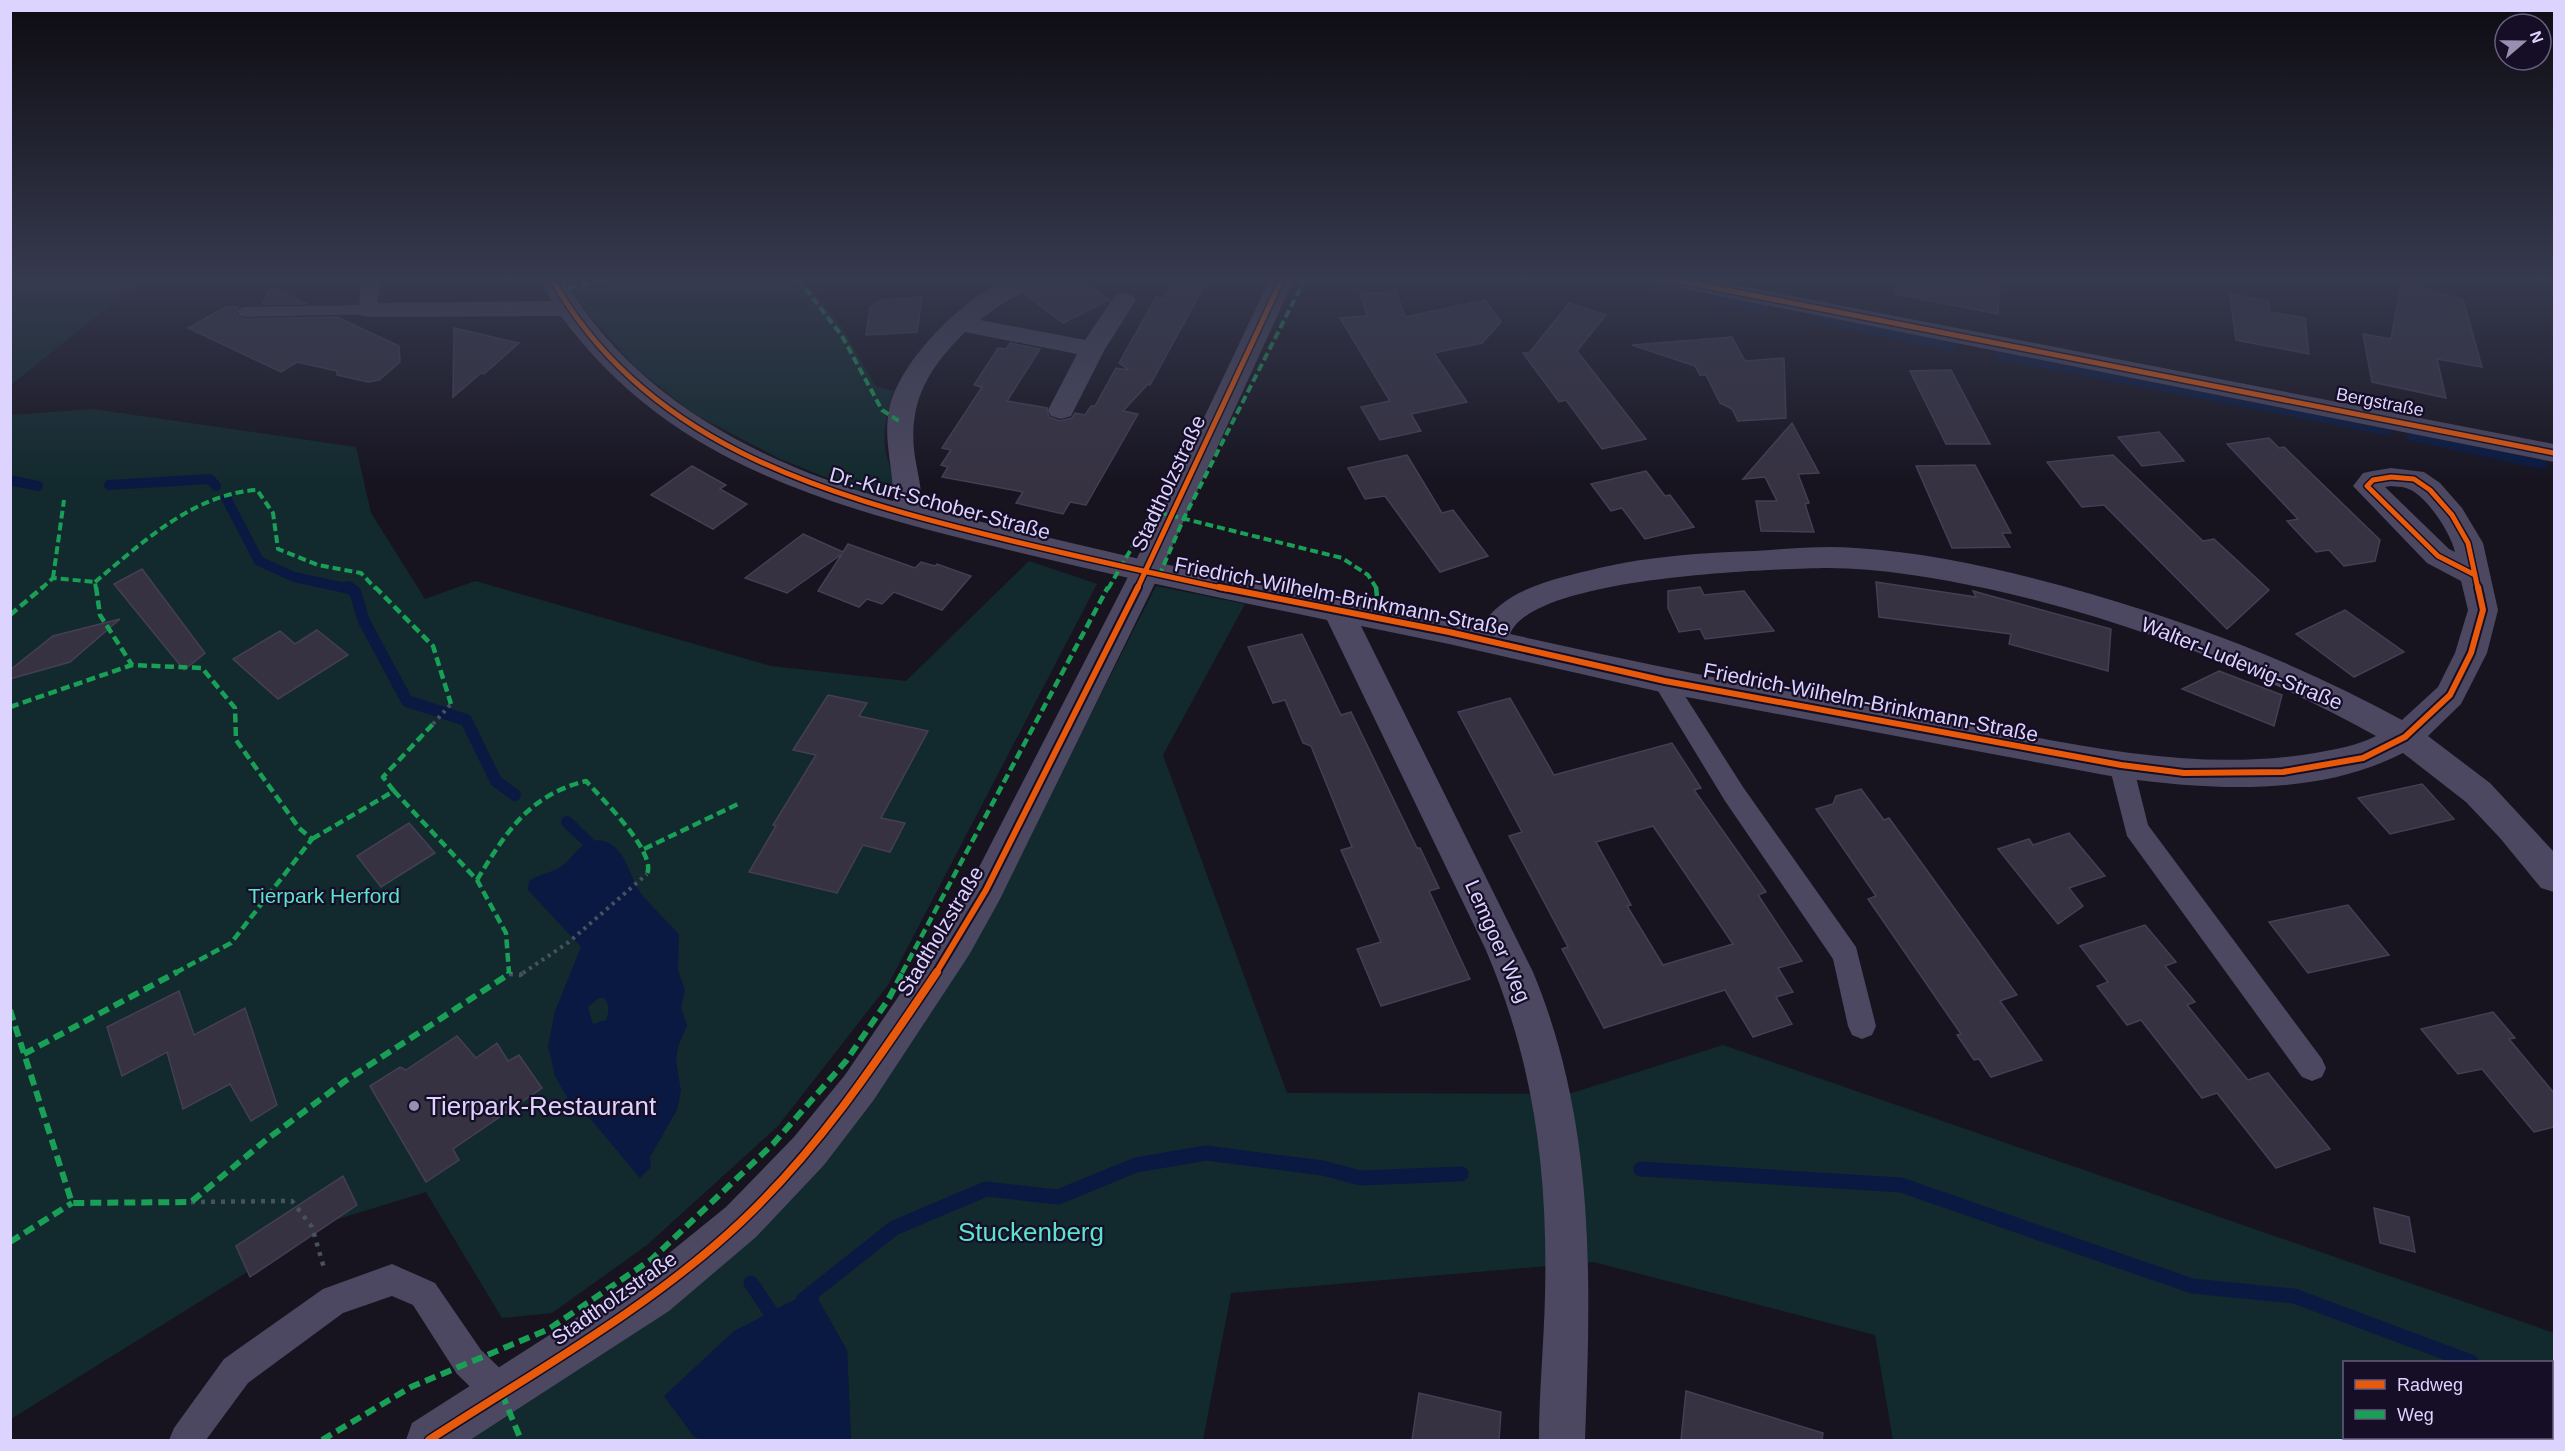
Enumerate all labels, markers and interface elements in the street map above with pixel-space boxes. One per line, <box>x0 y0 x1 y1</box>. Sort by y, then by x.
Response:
north arrow <box>2493 12 2553 72</box>
text: N <box>2527 29 2547 45</box>
street label: Bergstraße <box>2334 384 2426 420</box>
street label: Stadtholzstraße <box>1126 411 1210 555</box>
street label: Dr.-Kurt-Schober-Straße <box>827 462 1053 544</box>
street label: Friedrich-Wilhelm-Brinkmann-Straße <box>1173 552 1511 640</box>
street label: Walter-Ludewig-Straße <box>2138 612 2346 714</box>
street label: Friedrich-Wilhelm-Brinkmann-Straße <box>1702 658 2040 746</box>
street label: Stadtholzstraße <box>892 862 988 1000</box>
street label: Lemgoer Weg <box>1461 876 1535 1006</box>
park label: Tierpark Herford <box>248 884 400 907</box>
place label: Tierpark-Restaurant <box>426 1091 657 1121</box>
marker: Tierpark-Restaurant <box>407 1099 421 1113</box>
park label: Stuckenberg <box>958 1217 1104 1247</box>
street label: Stadtholzstraße <box>547 1246 681 1350</box>
legend <box>2343 1361 2553 1439</box>
text: Radweg <box>2397 1375 2463 1395</box>
text: Weg <box>2397 1405 2434 1425</box>

